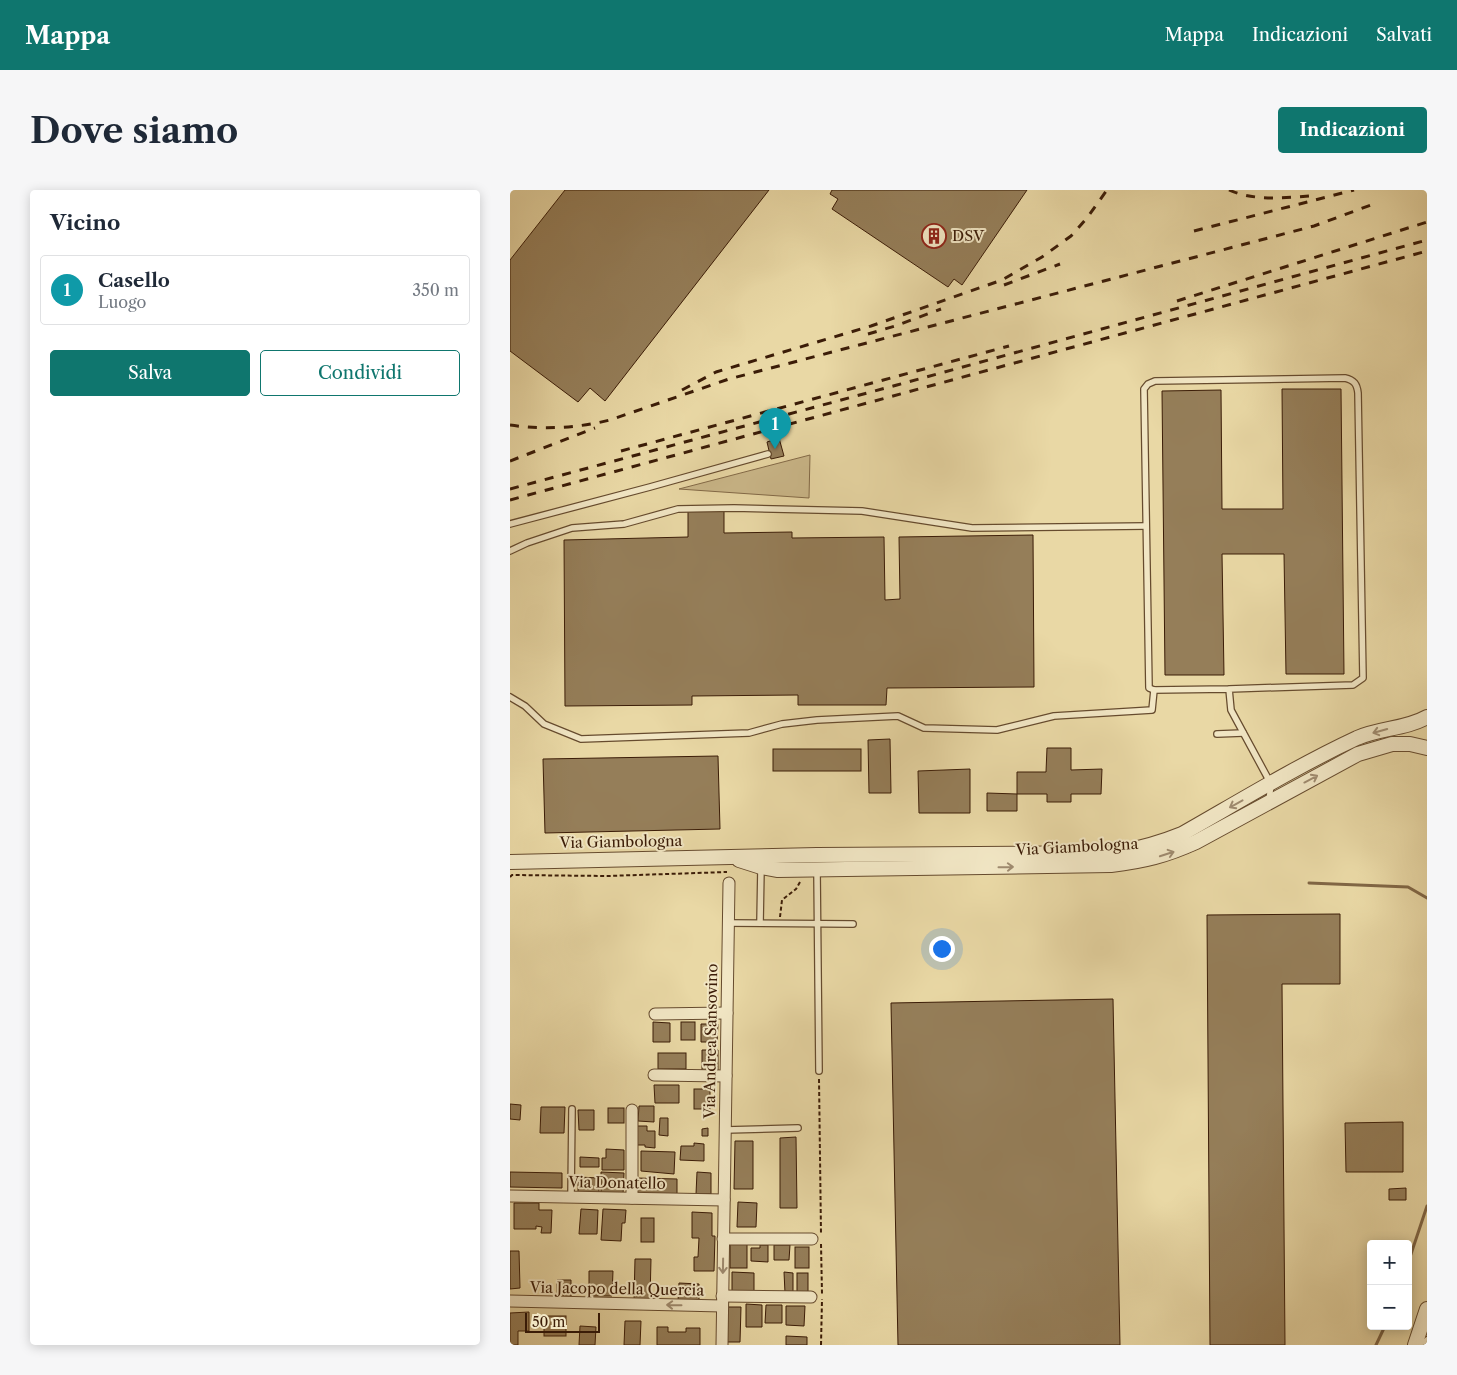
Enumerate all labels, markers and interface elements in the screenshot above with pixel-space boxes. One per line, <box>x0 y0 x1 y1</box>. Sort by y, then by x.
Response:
text: Mappa <box>25 21 110 50</box>
text: Mappa <box>1165 24 1224 46</box>
text: Indicazioni <box>1252 24 1348 46</box>
text: Salvati <box>1376 24 1432 46</box>
button: Indicazioni <box>1278 107 1427 153</box>
text: Dove siamo <box>30 109 238 152</box>
text: Vicino <box>50 210 120 235</box>
building icon: DSV <box>921 223 947 249</box>
place label: DSV <box>952 226 985 245</box>
text: Casello <box>98 269 170 292</box>
text: 1 <box>63 280 71 300</box>
text: 350 m <box>412 280 459 300</box>
text: Luogo <box>98 292 146 312</box>
button: Salva <box>50 350 250 396</box>
button: Condividi <box>260 350 460 396</box>
pin: 1 <box>759 408 791 449</box>
one-way arrow <box>1373 726 1389 736</box>
one-way arrow <box>1303 774 1318 784</box>
one-way arrow <box>1229 799 1243 809</box>
street label: Via Giambologna <box>558 831 683 852</box>
street label: Via Giambologna <box>1014 834 1139 859</box>
one-way arrow <box>1159 849 1175 859</box>
one-way arrow <box>997 862 1013 872</box>
your location <box>929 936 955 962</box>
street label: Via Andrea Sansovino <box>700 963 721 1120</box>
street label: Via Donatello <box>567 1172 666 1193</box>
map controls <box>1367 1240 1412 1330</box>
button: + <box>1367 1240 1412 1285</box>
one-way arrow <box>718 1258 728 1274</box>
street label: Via Jacopo della Quercia <box>529 1277 704 1300</box>
button: − <box>1367 1285 1412 1330</box>
one-way arrow <box>666 1300 682 1310</box>
scale bar <box>525 1310 600 1333</box>
text: 50 m <box>532 1313 565 1331</box>

